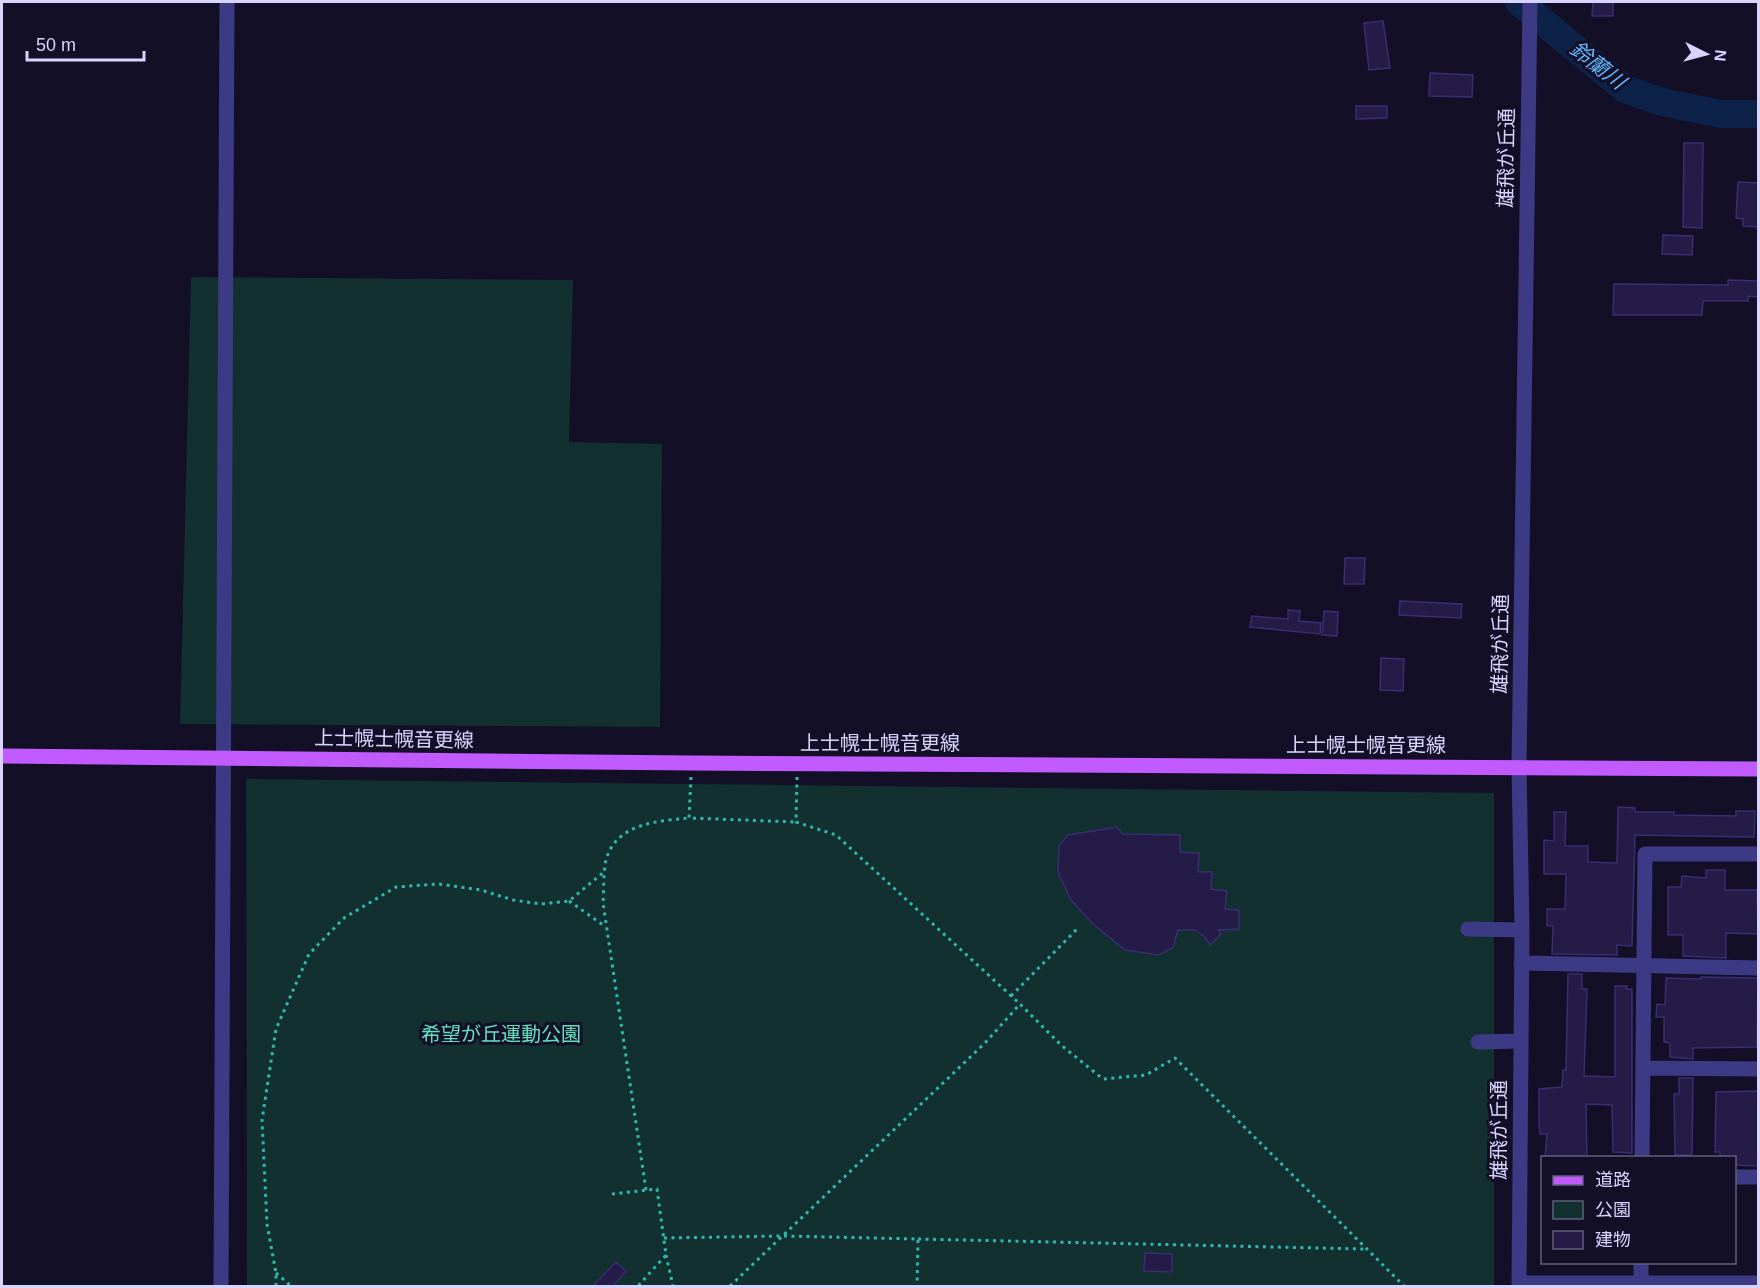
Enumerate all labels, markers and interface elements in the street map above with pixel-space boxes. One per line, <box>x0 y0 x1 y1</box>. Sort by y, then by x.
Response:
scale bar <box>27 24 144 62</box>
north arrow <box>1676 24 1736 84</box>
text: 50 m <box>36 35 76 55</box>
water label: 鈴蘭川 <box>1566 37 1631 95</box>
text: N <box>1711 49 1729 62</box>
street label: 雄飛が丘通 <box>1494 108 1518 208</box>
street label: 雄飛が丘通 <box>1488 594 1512 694</box>
street label: 上士幌士幌音更線 <box>314 727 474 751</box>
street label: 上士幌士幌音更線 <box>800 732 960 754</box>
street label: 上士幌士幌音更線 <box>1286 734 1446 756</box>
park label: 希望が丘運動公園 <box>421 1023 581 1045</box>
street label: 雄飛が丘通 <box>1488 1080 1510 1180</box>
legend <box>1541 1156 1736 1264</box>
text: 道路 <box>1595 1170 1631 1190</box>
text: 公園 <box>1595 1200 1631 1220</box>
text: 建物 <box>1595 1230 1631 1250</box>

